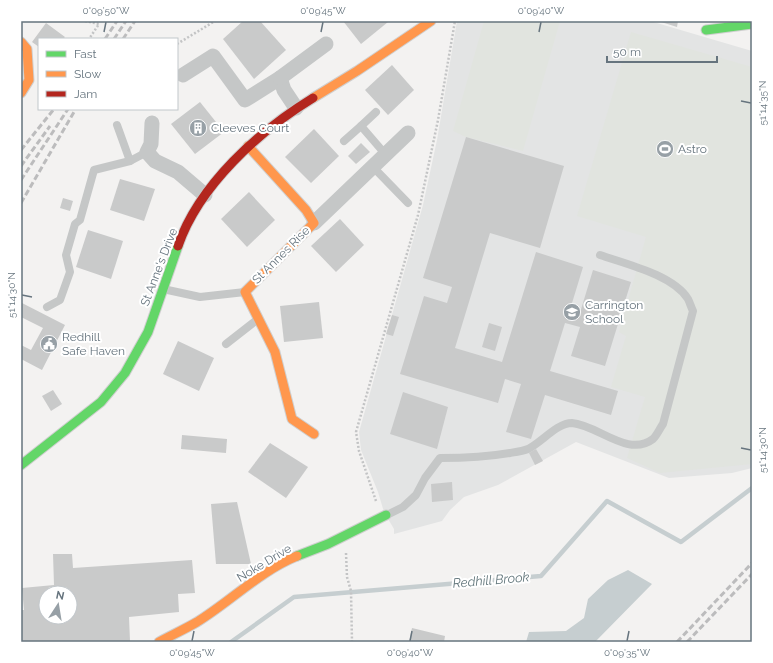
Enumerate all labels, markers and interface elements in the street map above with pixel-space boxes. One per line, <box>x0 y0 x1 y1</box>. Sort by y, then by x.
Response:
text: 0°09'50"W <box>83 5 130 16</box>
text: 0°09'45"W <box>300 5 346 16</box>
text: 0°09'40"W <box>518 5 565 16</box>
legend <box>38 38 178 110</box>
scale bar <box>607 38 717 64</box>
text: 50 m <box>613 45 641 59</box>
text: Fast <box>74 47 97 61</box>
text: Slow <box>74 67 101 81</box>
text: 51°14'35"N <box>757 80 768 126</box>
text: Jam <box>74 87 97 101</box>
building icon: Cleeves Court <box>188 118 208 138</box>
place label: Cleeves Court <box>211 121 289 135</box>
sports icon: Astro <box>655 139 675 159</box>
place label: Astro <box>678 142 707 156</box>
street label: St Annes Rise <box>249 223 313 287</box>
street label: St Anne's Drive <box>138 226 180 308</box>
text: 51°14'30"N <box>6 272 17 318</box>
place label: Carrington School <box>585 298 643 326</box>
school or university icon: Carrington School <box>562 302 582 322</box>
place label: Redhill Safe Haven <box>62 330 125 358</box>
public building icon: Redhill Safe Haven <box>39 334 59 354</box>
text: 51°14'30"N <box>757 427 768 473</box>
street label: Noke Drive <box>234 541 294 585</box>
water label: Redhill Brook <box>452 569 530 591</box>
north arrow <box>38 585 78 625</box>
text: N <box>55 588 65 603</box>
text: 0°09'45"W <box>169 647 215 658</box>
text: 0°09'40"W <box>387 647 434 658</box>
text: 0°09'35"W <box>604 647 651 658</box>

